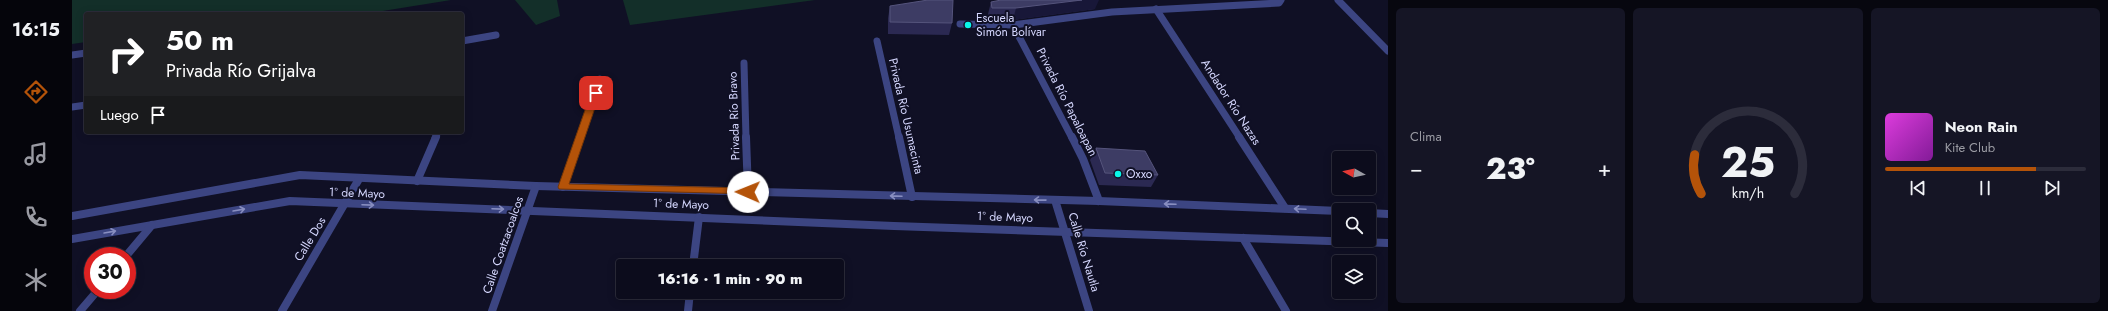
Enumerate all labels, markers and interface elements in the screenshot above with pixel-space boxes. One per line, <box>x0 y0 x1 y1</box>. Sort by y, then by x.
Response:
place label: Escuela Simón Bolívar <box>976 9 1047 41</box>
text: 16:15 <box>12 17 60 43</box>
text: 50 m <box>166 20 234 61</box>
marker: Escuela Simón Bolívar <box>963 20 973 30</box>
icon: right <box>100 28 152 80</box>
street label: Privada Río Papaloapan <box>1032 45 1102 159</box>
street label: Privada Río Usumacinta <box>884 56 928 176</box>
street label: Andador Río Nazas <box>1196 56 1266 149</box>
text: Privada Río Grijalva <box>166 58 316 84</box>
street label: Privada Río Bravo <box>723 71 745 161</box>
pin <box>579 76 613 110</box>
icon: directions <box>22 78 50 106</box>
icon: arrive <box>585 82 607 104</box>
text: Luego <box>100 104 139 126</box>
icon: arrive <box>147 104 169 126</box>
text: Neon Rain <box>1945 116 2018 138</box>
text: Clima <box>1410 127 1442 146</box>
text: 25 <box>1721 131 1775 192</box>
text: Kite Club <box>1945 138 1995 157</box>
icon: music <box>22 140 50 168</box>
text: 23° <box>1486 147 1535 190</box>
north arrow <box>1332 151 1376 195</box>
map controls <box>1332 151 1376 299</box>
text: − <box>1410 152 1423 184</box>
text: + <box>1598 152 1611 184</box>
place label: Oxxo <box>1126 165 1153 183</box>
marker: Oxxo <box>1113 169 1123 179</box>
position arrow <box>727 171 769 213</box>
icon: previous <box>1907 177 1929 199</box>
icon: pause <box>1974 177 1996 199</box>
icon: next <box>2041 177 2063 199</box>
text: km/h <box>1732 182 1764 202</box>
street label: 1° de Mayo <box>329 183 386 203</box>
one-way arrow <box>890 192 903 200</box>
street label: Calle Coatzacoalcos <box>478 194 528 296</box>
street label: 1° de Mayo <box>653 194 710 214</box>
one-way arrow <box>1034 196 1047 203</box>
one-way arrow <box>1164 200 1177 207</box>
one-way arrow <box>361 202 374 209</box>
icon: phone <box>22 203 50 231</box>
button: search <box>1332 203 1376 247</box>
one-way arrow <box>232 206 245 214</box>
one-way arrow <box>491 206 504 213</box>
one-way arrow <box>1294 206 1307 213</box>
street label: 1° de Mayo <box>977 207 1034 227</box>
street label: Calle Río Nautla <box>1063 210 1105 294</box>
street label: Calle Dos <box>290 213 330 265</box>
one-way arrow <box>104 228 117 236</box>
speed limit sign: 30 <box>84 247 136 299</box>
button: layers <box>1332 255 1376 299</box>
icon: climate <box>22 266 50 294</box>
text: 16:16 · 1 min · 90 m <box>657 268 803 290</box>

